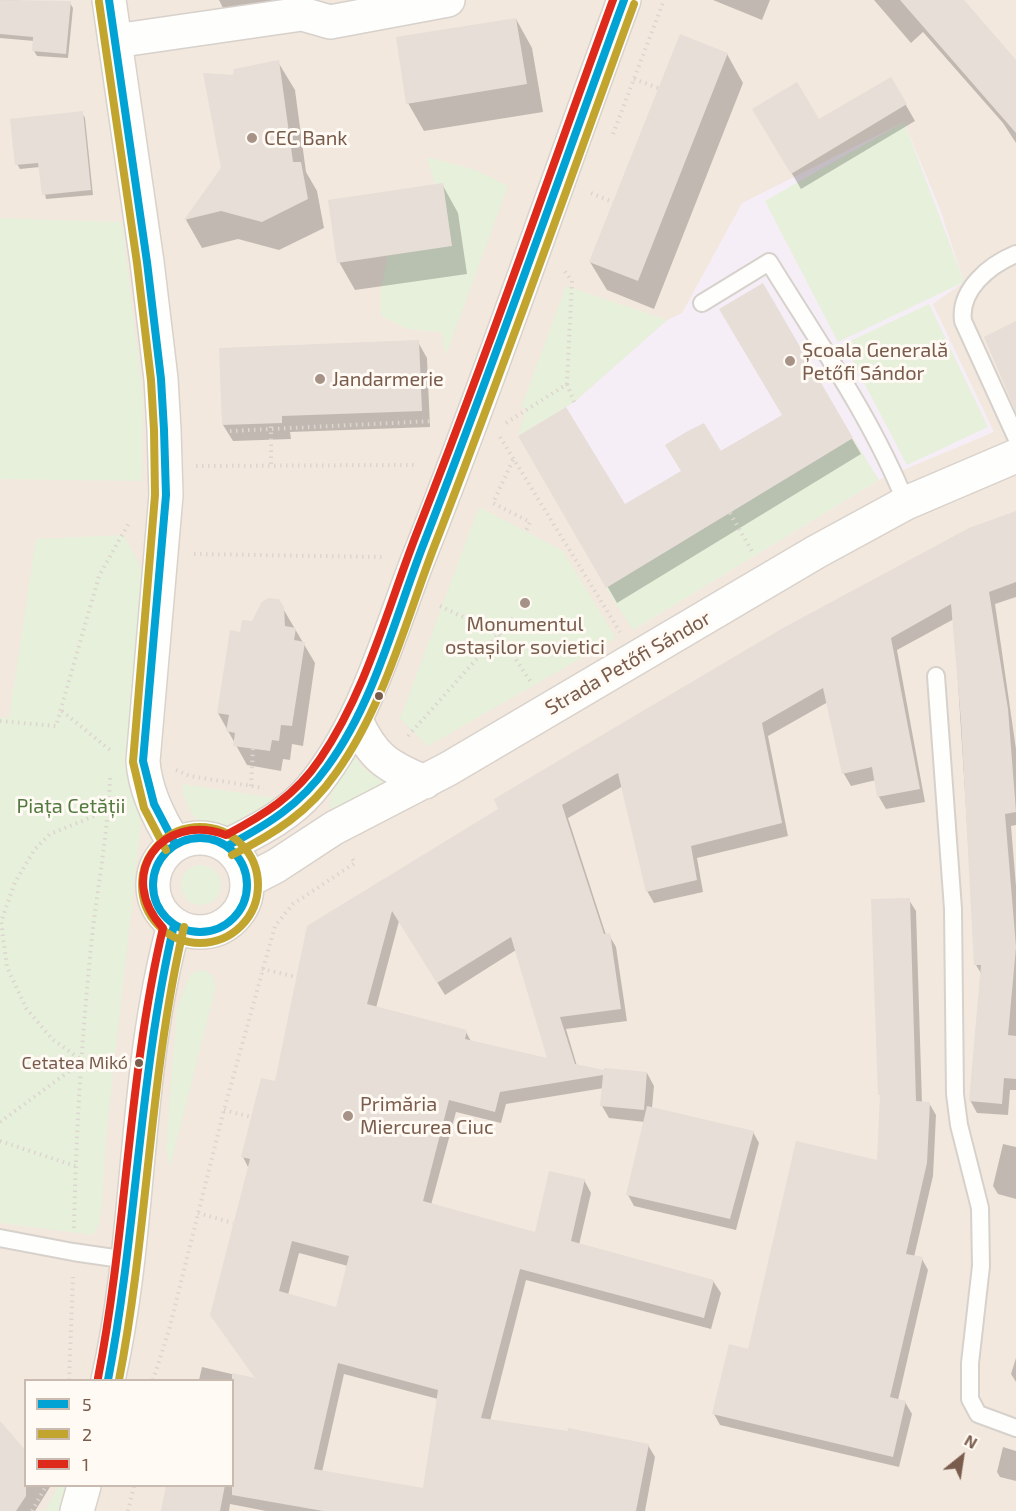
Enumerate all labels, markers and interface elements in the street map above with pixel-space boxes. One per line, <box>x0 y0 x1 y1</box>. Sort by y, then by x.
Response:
place label: CEC Bank <box>264 126 348 150</box>
marker: CEC Bank <box>245 131 259 145</box>
place label: Școala Generală Petőfi Sándor <box>802 338 948 385</box>
marker: Școala Generală Petőfi Sándor <box>783 354 797 368</box>
place label: Jandarmerie <box>332 367 444 391</box>
marker: Jandarmerie <box>313 372 327 386</box>
marker: Monumentul ostașilor sovietici <box>518 596 532 610</box>
street label: Strada Petőfi Sándor <box>541 606 715 720</box>
place label: Monumentul ostașilor sovietici <box>445 612 605 659</box>
unlabelled marker <box>373 690 385 702</box>
park label: Piața Cetății <box>16 794 126 818</box>
place label: Cetatea Mikó <box>22 1052 128 1074</box>
marker: Cetatea Mikó <box>133 1057 145 1069</box>
place label: Primăria Miercurea Ciuc <box>360 1092 494 1139</box>
marker: Primăria Miercurea Ciuc <box>341 1109 355 1123</box>
legend <box>24 1379 234 1487</box>
text: 5 <box>82 1393 92 1415</box>
text: 2 <box>82 1423 92 1445</box>
north arrow <box>932 1427 992 1487</box>
text: N <box>961 1430 981 1452</box>
text: 1 <box>82 1453 89 1475</box>

